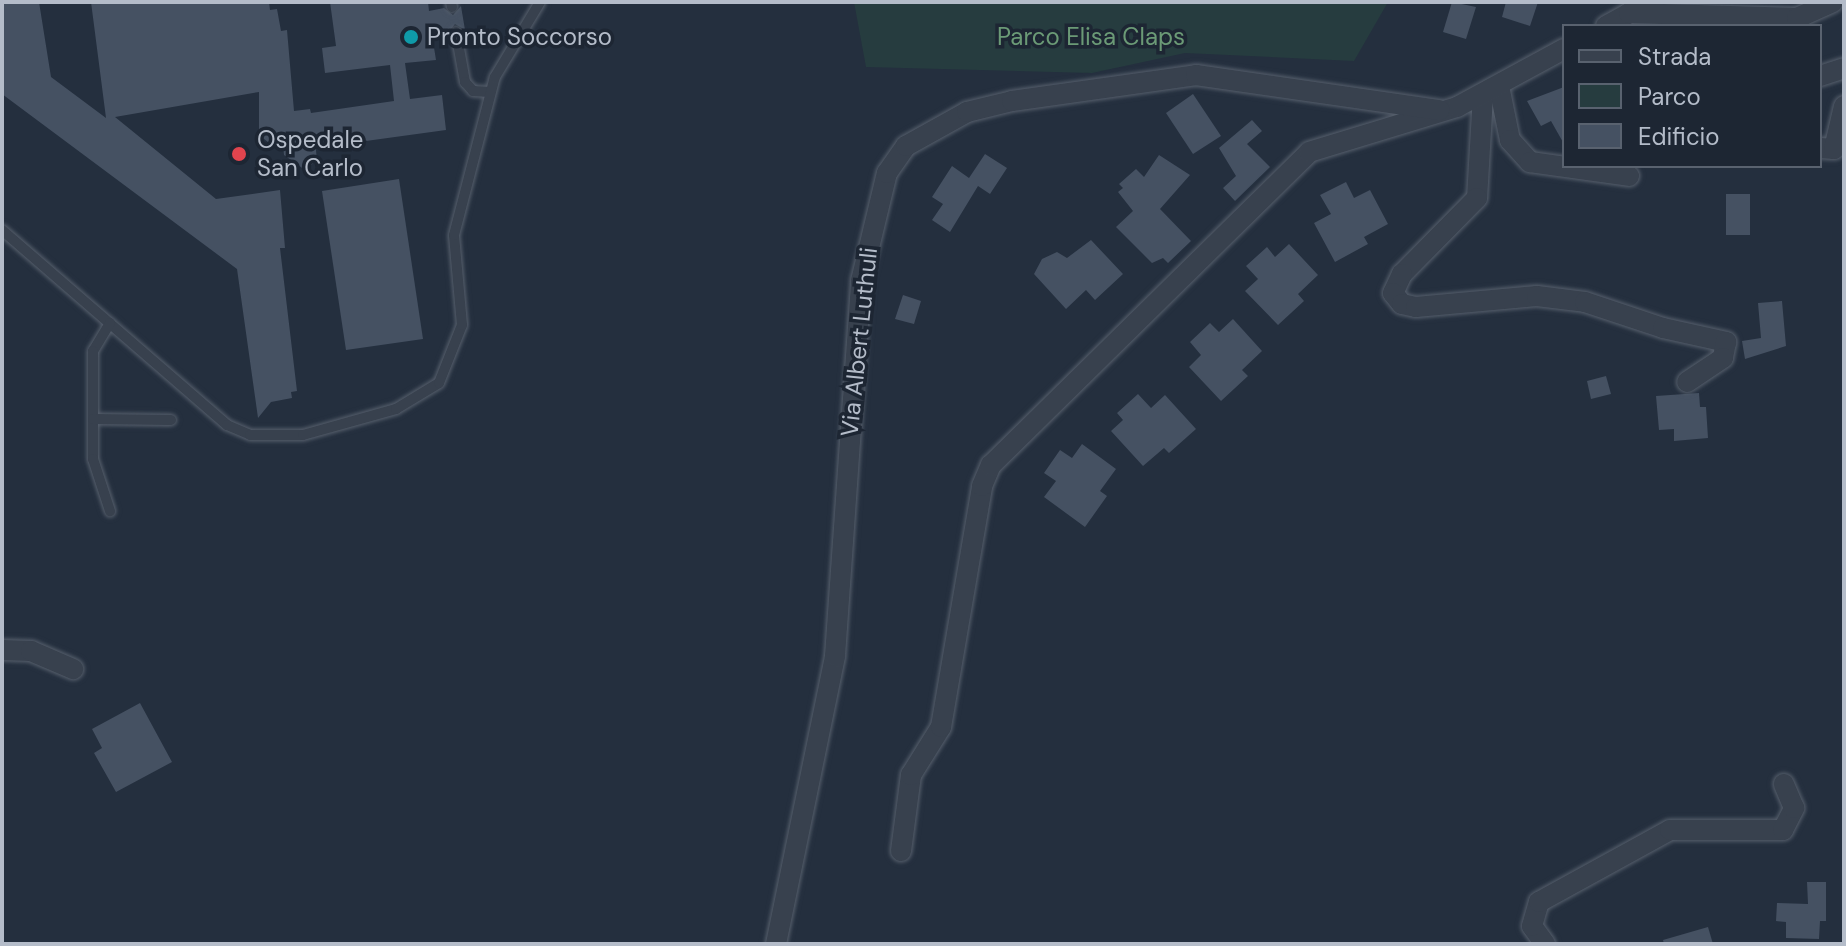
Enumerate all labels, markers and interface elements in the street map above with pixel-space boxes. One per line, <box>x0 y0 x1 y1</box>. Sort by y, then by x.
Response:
place label: Pronto Soccorso <box>427 23 612 51</box>
park label: Parco Elisa Claps <box>997 23 1185 51</box>
legend <box>1562 24 1822 168</box>
marker: Pronto Soccorso <box>402 28 420 46</box>
text: Strada <box>1638 41 1711 72</box>
text: Parco <box>1638 81 1701 112</box>
text: Edificio <box>1638 121 1720 152</box>
place label: Ospedale San Carlo <box>257 126 363 182</box>
marker: Ospedale San Carlo <box>228 143 250 165</box>
street label: Via Albert Luthuli <box>835 246 883 438</box>

